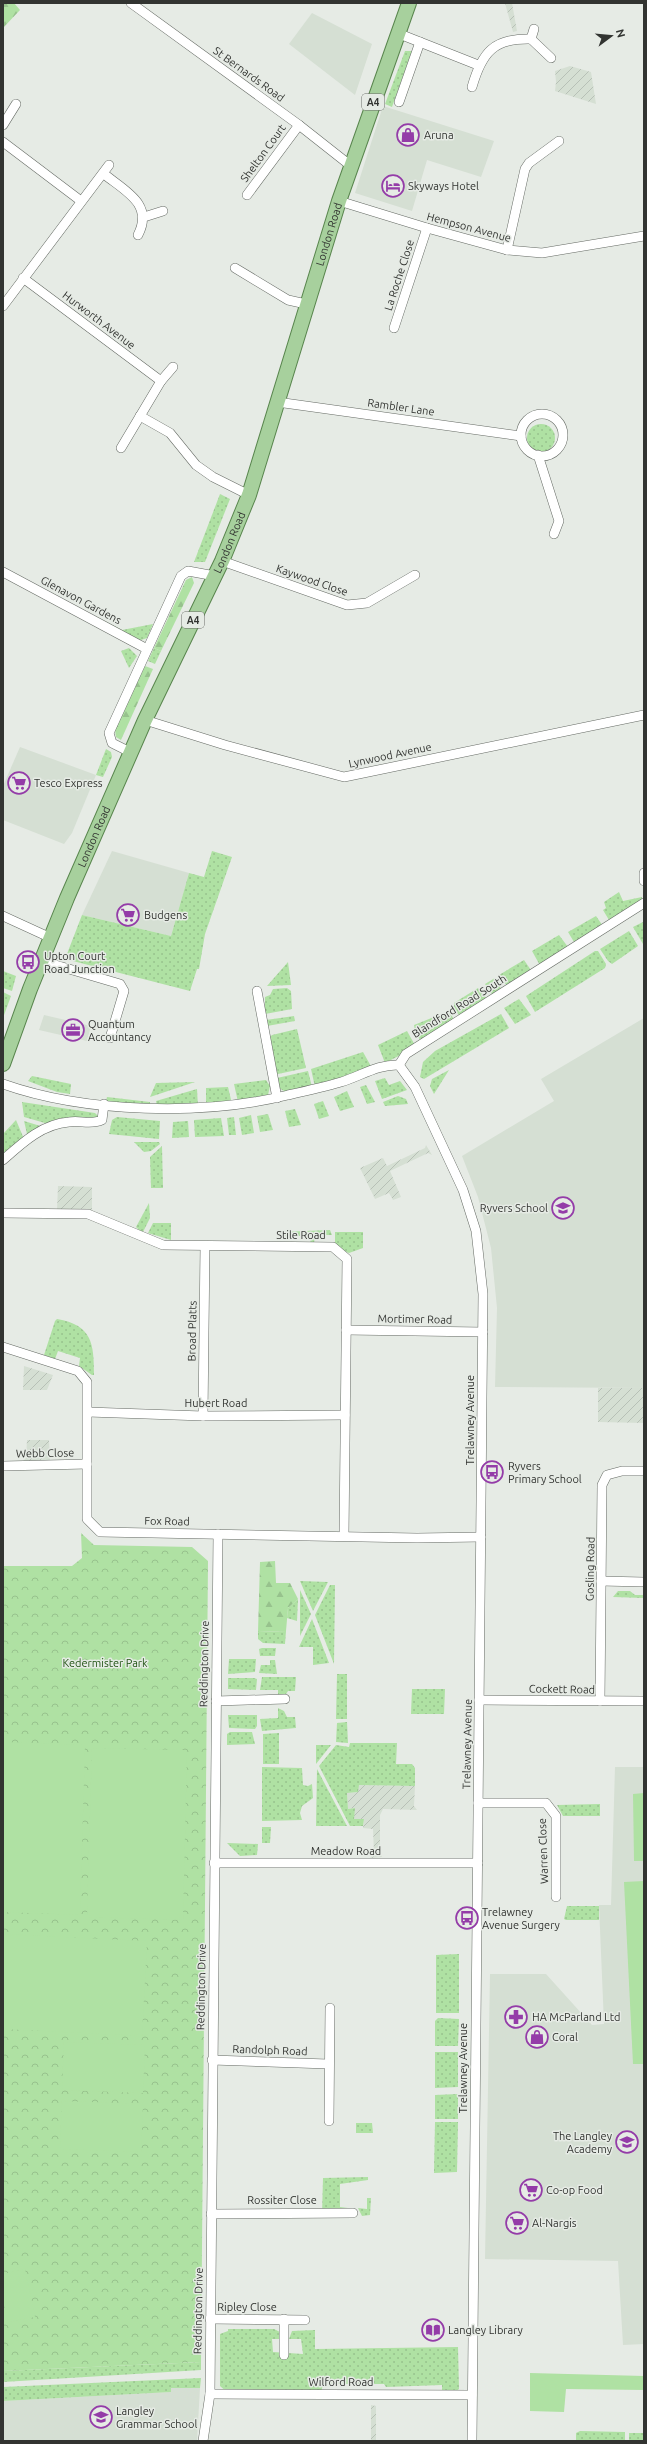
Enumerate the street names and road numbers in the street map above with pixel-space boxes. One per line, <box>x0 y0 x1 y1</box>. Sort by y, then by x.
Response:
street label: St Bernards Road <box>211 44 287 104</box>
road number: A4 <box>362 94 384 110</box>
street label: Shelton Court <box>238 121 288 184</box>
street label: London Road <box>314 201 344 267</box>
street label: Hempson Avenue <box>426 210 512 244</box>
street label: La Roche Close <box>382 238 416 312</box>
street label: Hurworth Avenue <box>60 289 138 351</box>
street label: Rambler Lane <box>367 396 435 418</box>
street label: London Road <box>211 510 248 575</box>
street label: Kaywood Close <box>275 562 349 598</box>
street label: Glenavon Gardens <box>39 574 123 626</box>
road number: A4 <box>182 612 204 628</box>
street label: Lynwood Avenue <box>347 740 433 770</box>
street label: London Road <box>75 804 113 869</box>
street label: Blandford Road South <box>410 972 508 1040</box>
street label: Stile Road <box>276 1229 326 1241</box>
street label: Broad Platts <box>185 1300 199 1361</box>
street label: Mortimer Road <box>378 1312 452 1326</box>
street label: Trelawney Avenue <box>464 1375 476 1465</box>
street label: Hubert Road <box>185 1397 247 1409</box>
street label: Webb Close <box>16 1446 74 1460</box>
street label: Fox Road <box>144 1515 190 1527</box>
street label: Gosling Road <box>583 1537 597 1601</box>
street label: Reddington Drive <box>197 1621 211 1707</box>
street label: Cockett Road <box>529 1682 595 1696</box>
street label: Trelawney Avenue <box>460 1699 474 1789</box>
street label: Warren Close <box>536 1818 550 1884</box>
street label: Meadow Road <box>311 1845 381 1857</box>
street label: Reddington Drive <box>194 1944 208 2030</box>
street label: Trelawney Avenue <box>457 2023 469 2113</box>
street label: Randolph Road <box>232 2043 308 2057</box>
street label: Rossiter Close <box>247 2194 317 2206</box>
street label: Reddington Drive <box>191 2268 205 2354</box>
street label: Ripley Close <box>217 2301 277 2313</box>
street label: Wilford Road <box>308 2376 374 2388</box>

